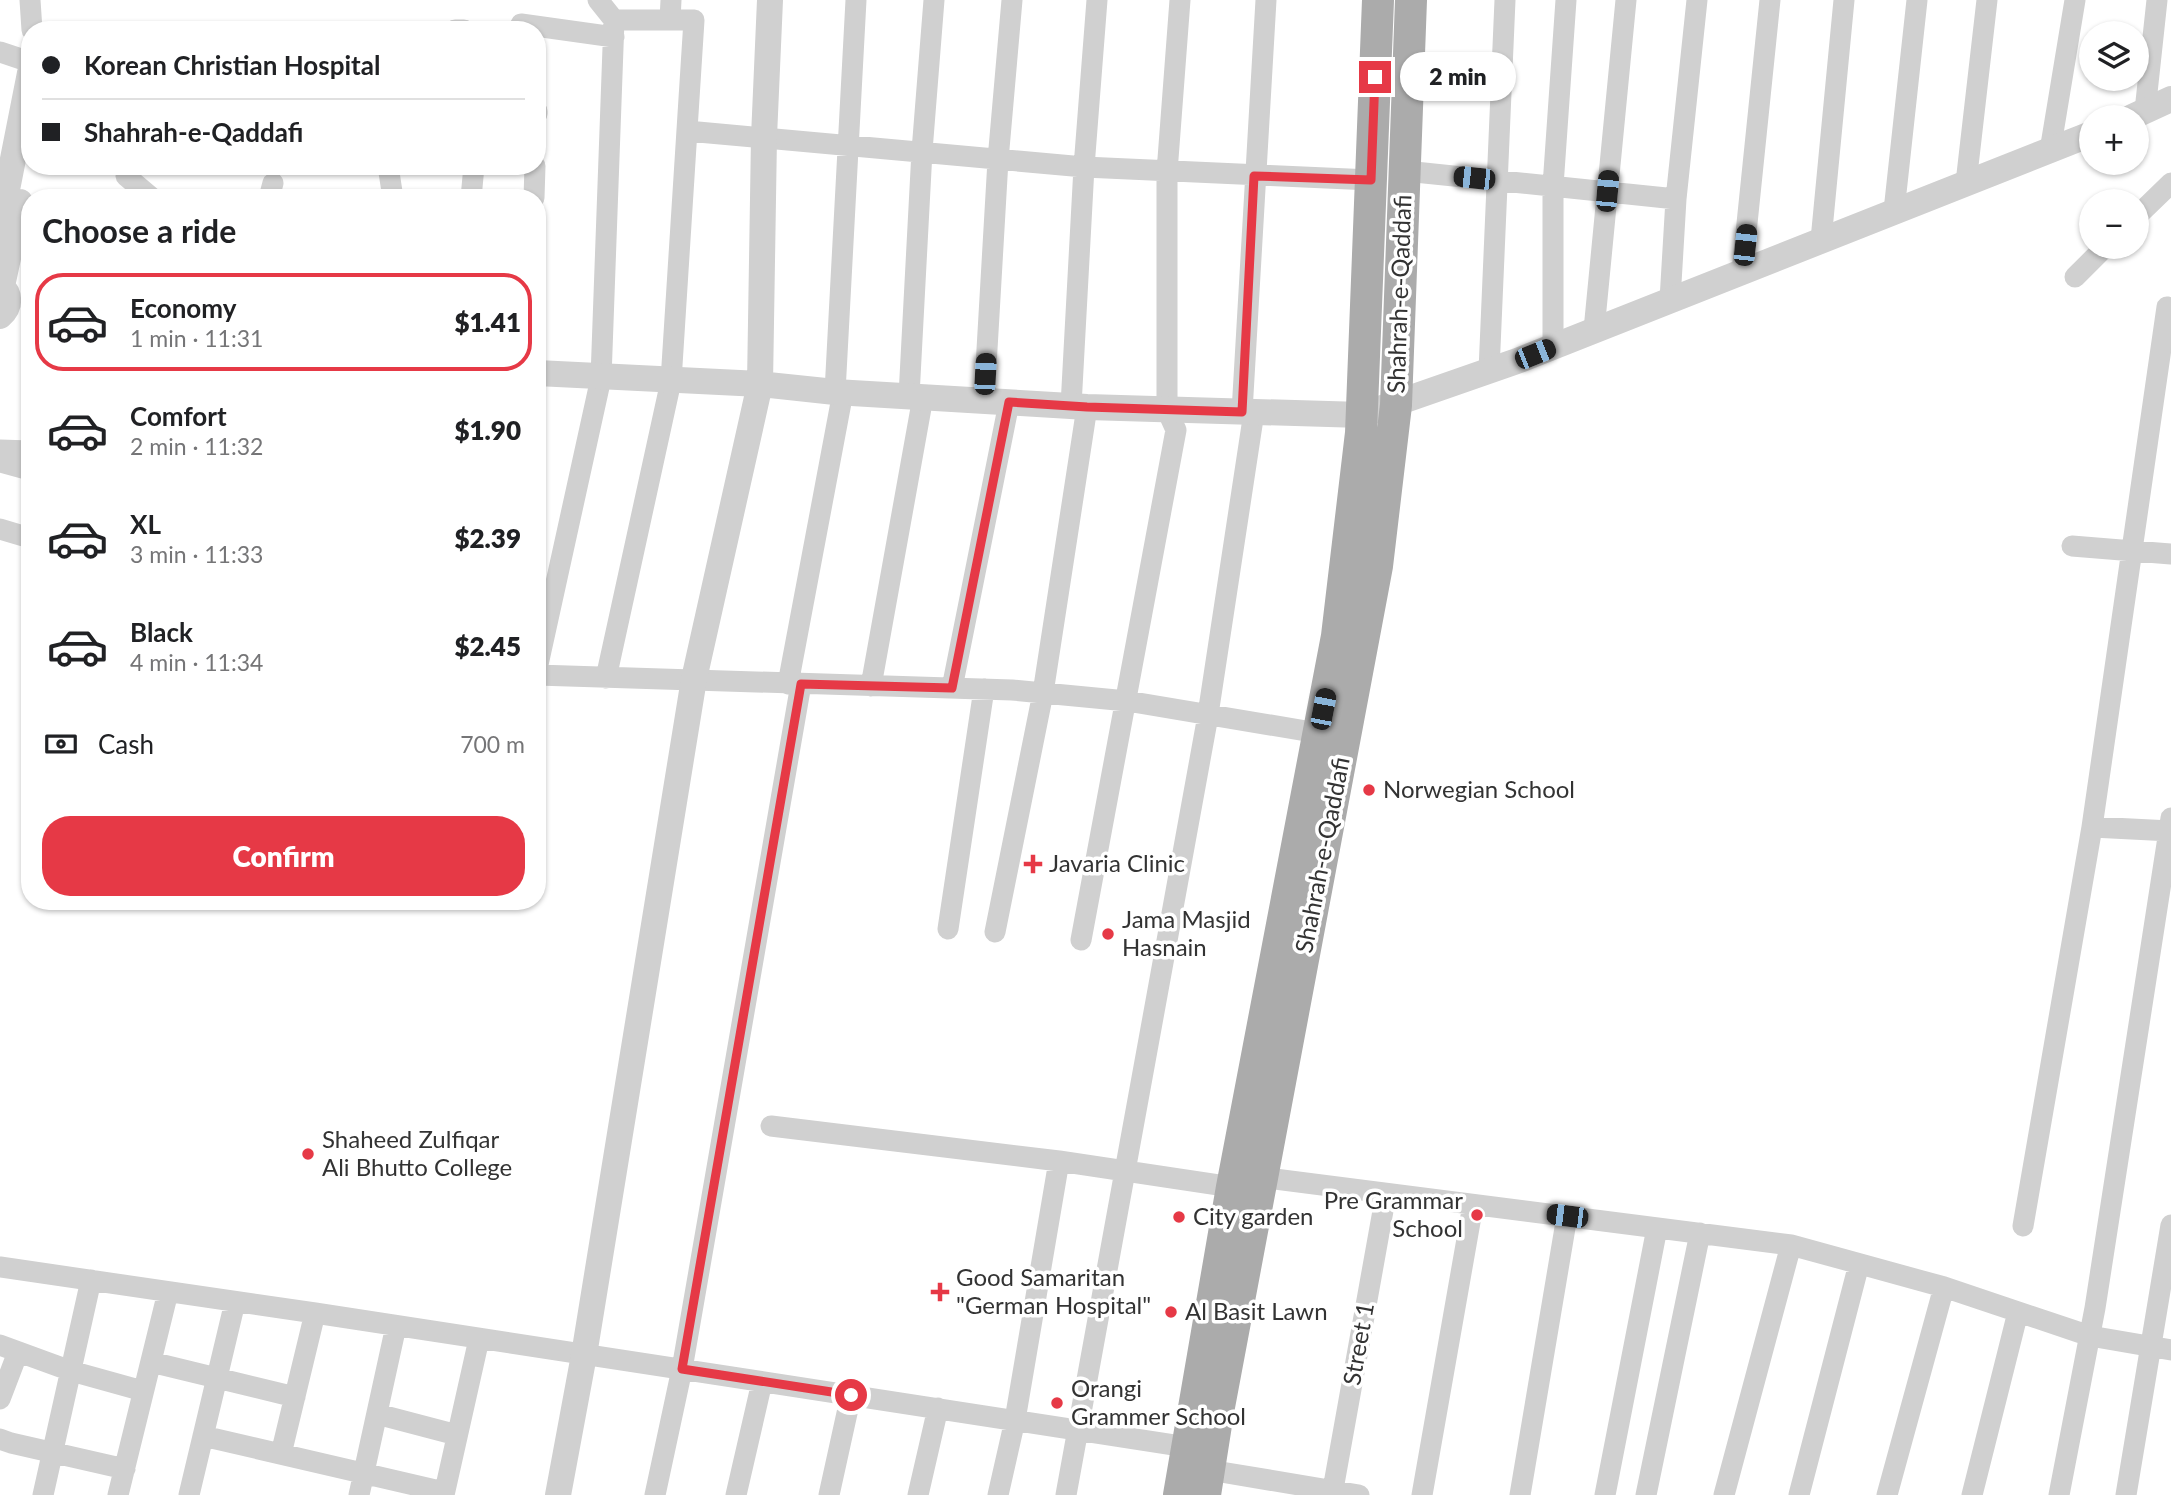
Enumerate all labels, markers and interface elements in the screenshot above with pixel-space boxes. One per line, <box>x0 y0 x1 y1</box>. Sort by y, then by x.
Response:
map controls <box>2079 21 2149 259</box>
button: layers <box>2079 21 2149 91</box>
text: Korean Christian Hospital <box>84 49 380 81</box>
callout: 2 min <box>1400 52 1515 102</box>
route end <box>1359 61 1391 93</box>
text: 2 min <box>1429 62 1487 90</box>
button: + <box>2079 105 2149 175</box>
text: Shahrah-e-Qaddafi <box>84 116 303 148</box>
car <box>1453 165 1496 191</box>
car <box>1595 169 1620 213</box>
button: − <box>2079 189 2149 259</box>
street label: Shahrah-e-Qaddafi <box>1381 194 1416 394</box>
text: Choose a ride <box>42 211 236 250</box>
car <box>1733 223 1758 267</box>
icon: car <box>46 291 109 354</box>
text: Economy <box>130 292 236 324</box>
text: $1.41 <box>454 306 521 338</box>
text: 1 min · 11:31 <box>130 324 263 352</box>
car <box>1512 336 1559 372</box>
car <box>974 352 997 396</box>
icon: car <box>46 399 109 462</box>
text: Comfort <box>130 400 227 432</box>
text: $1.90 <box>454 414 521 446</box>
text: 2 min · 11:32 <box>130 432 263 460</box>
icon: car <box>46 507 109 570</box>
text: XL <box>130 508 161 540</box>
text: $2.39 <box>454 522 521 554</box>
text: 3 min · 11:33 <box>130 540 263 568</box>
icon: car <box>46 615 109 678</box>
text: Black <box>130 616 193 648</box>
text: $2.45 <box>454 630 521 662</box>
text: 4 min · 11:34 <box>130 648 263 676</box>
car <box>1309 686 1338 732</box>
icon: cash <box>42 725 80 763</box>
text: Cash <box>98 728 154 760</box>
text: 700 m <box>460 730 525 758</box>
street label: Shahrah-e-Qaddafi <box>1288 754 1355 955</box>
place label: Norwegian School <box>1383 774 1575 803</box>
marker: Norwegian School <box>1361 782 1377 798</box>
button: Confirm <box>42 816 525 896</box>
place label: Javaria Clinic <box>1049 848 1185 877</box>
marker: Javaria Clinic <box>1023 854 1043 874</box>
place label: Jama Masjid Hasnain <box>1122 904 1251 961</box>
marker: Jama Masjid Hasnain <box>1100 926 1116 942</box>
place label: Shaheed Zulfiqar Ali Bhutto College <box>322 1124 512 1181</box>
marker: Shaheed Zulfiqar Ali Bhutto College <box>300 1146 316 1162</box>
place label: Pre Grammar School <box>1324 1185 1463 1242</box>
place label: City garden <box>1193 1201 1314 1230</box>
car <box>1545 1203 1590 1229</box>
marker: Pre Grammar School <box>1469 1207 1485 1223</box>
marker: City garden <box>1171 1209 1187 1225</box>
place label: Good Samaritan "German Hospital" <box>956 1262 1151 1319</box>
marker: Good Samaritan "German Hospital" <box>930 1282 950 1302</box>
place label: Al Basit Lawn <box>1185 1296 1328 1325</box>
street label: Street 1 <box>1336 1300 1379 1387</box>
marker: Al Basit Lawn <box>1163 1304 1179 1320</box>
place label: Orangi Grammer School <box>1071 1373 1246 1430</box>
route start <box>835 1379 867 1411</box>
marker: Orangi Grammer School <box>1049 1395 1065 1411</box>

